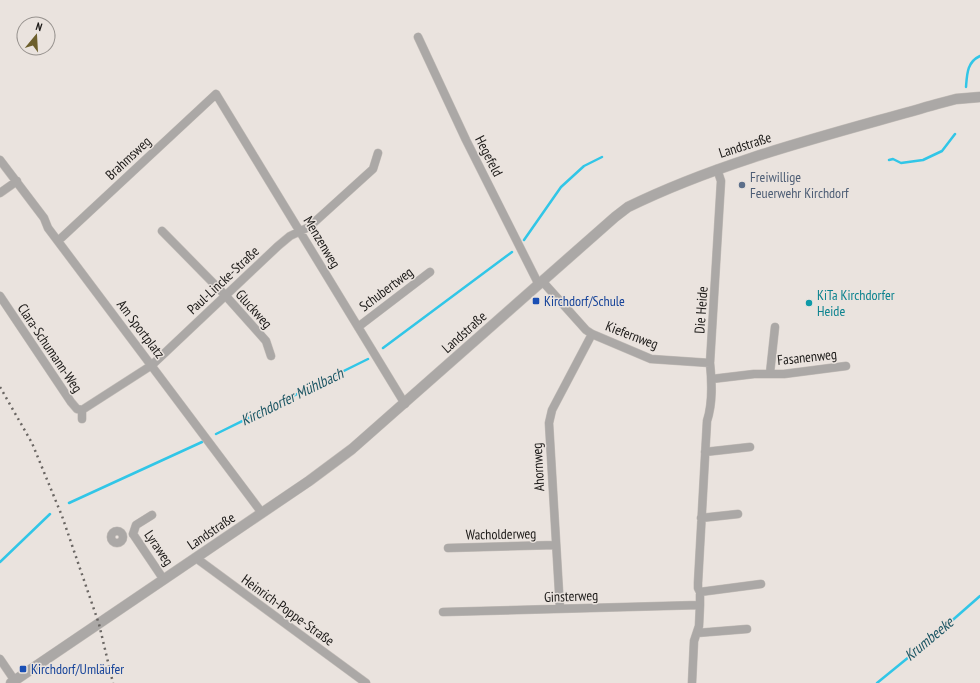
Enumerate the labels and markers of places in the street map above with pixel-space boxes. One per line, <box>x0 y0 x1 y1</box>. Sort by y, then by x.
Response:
place label: Freiwillige Feuerwehr Kirchdorf <box>750 168 849 202</box>
marker: Freiwillige Feuerwehr Kirchdorf <box>737 180 747 190</box>
place label: KiTa Kirchdorfer Heide <box>817 286 895 320</box>
place label: Kirchdorf/Schule <box>544 292 625 310</box>
marker: Kirchdorf/Schule <box>531 296 541 306</box>
marker: KiTa Kirchdorfer Heide <box>804 298 814 308</box>
place label: Kirchdorf/Umläufer <box>31 660 124 678</box>
marker: Kirchdorf/Umläufer <box>18 664 28 674</box>

